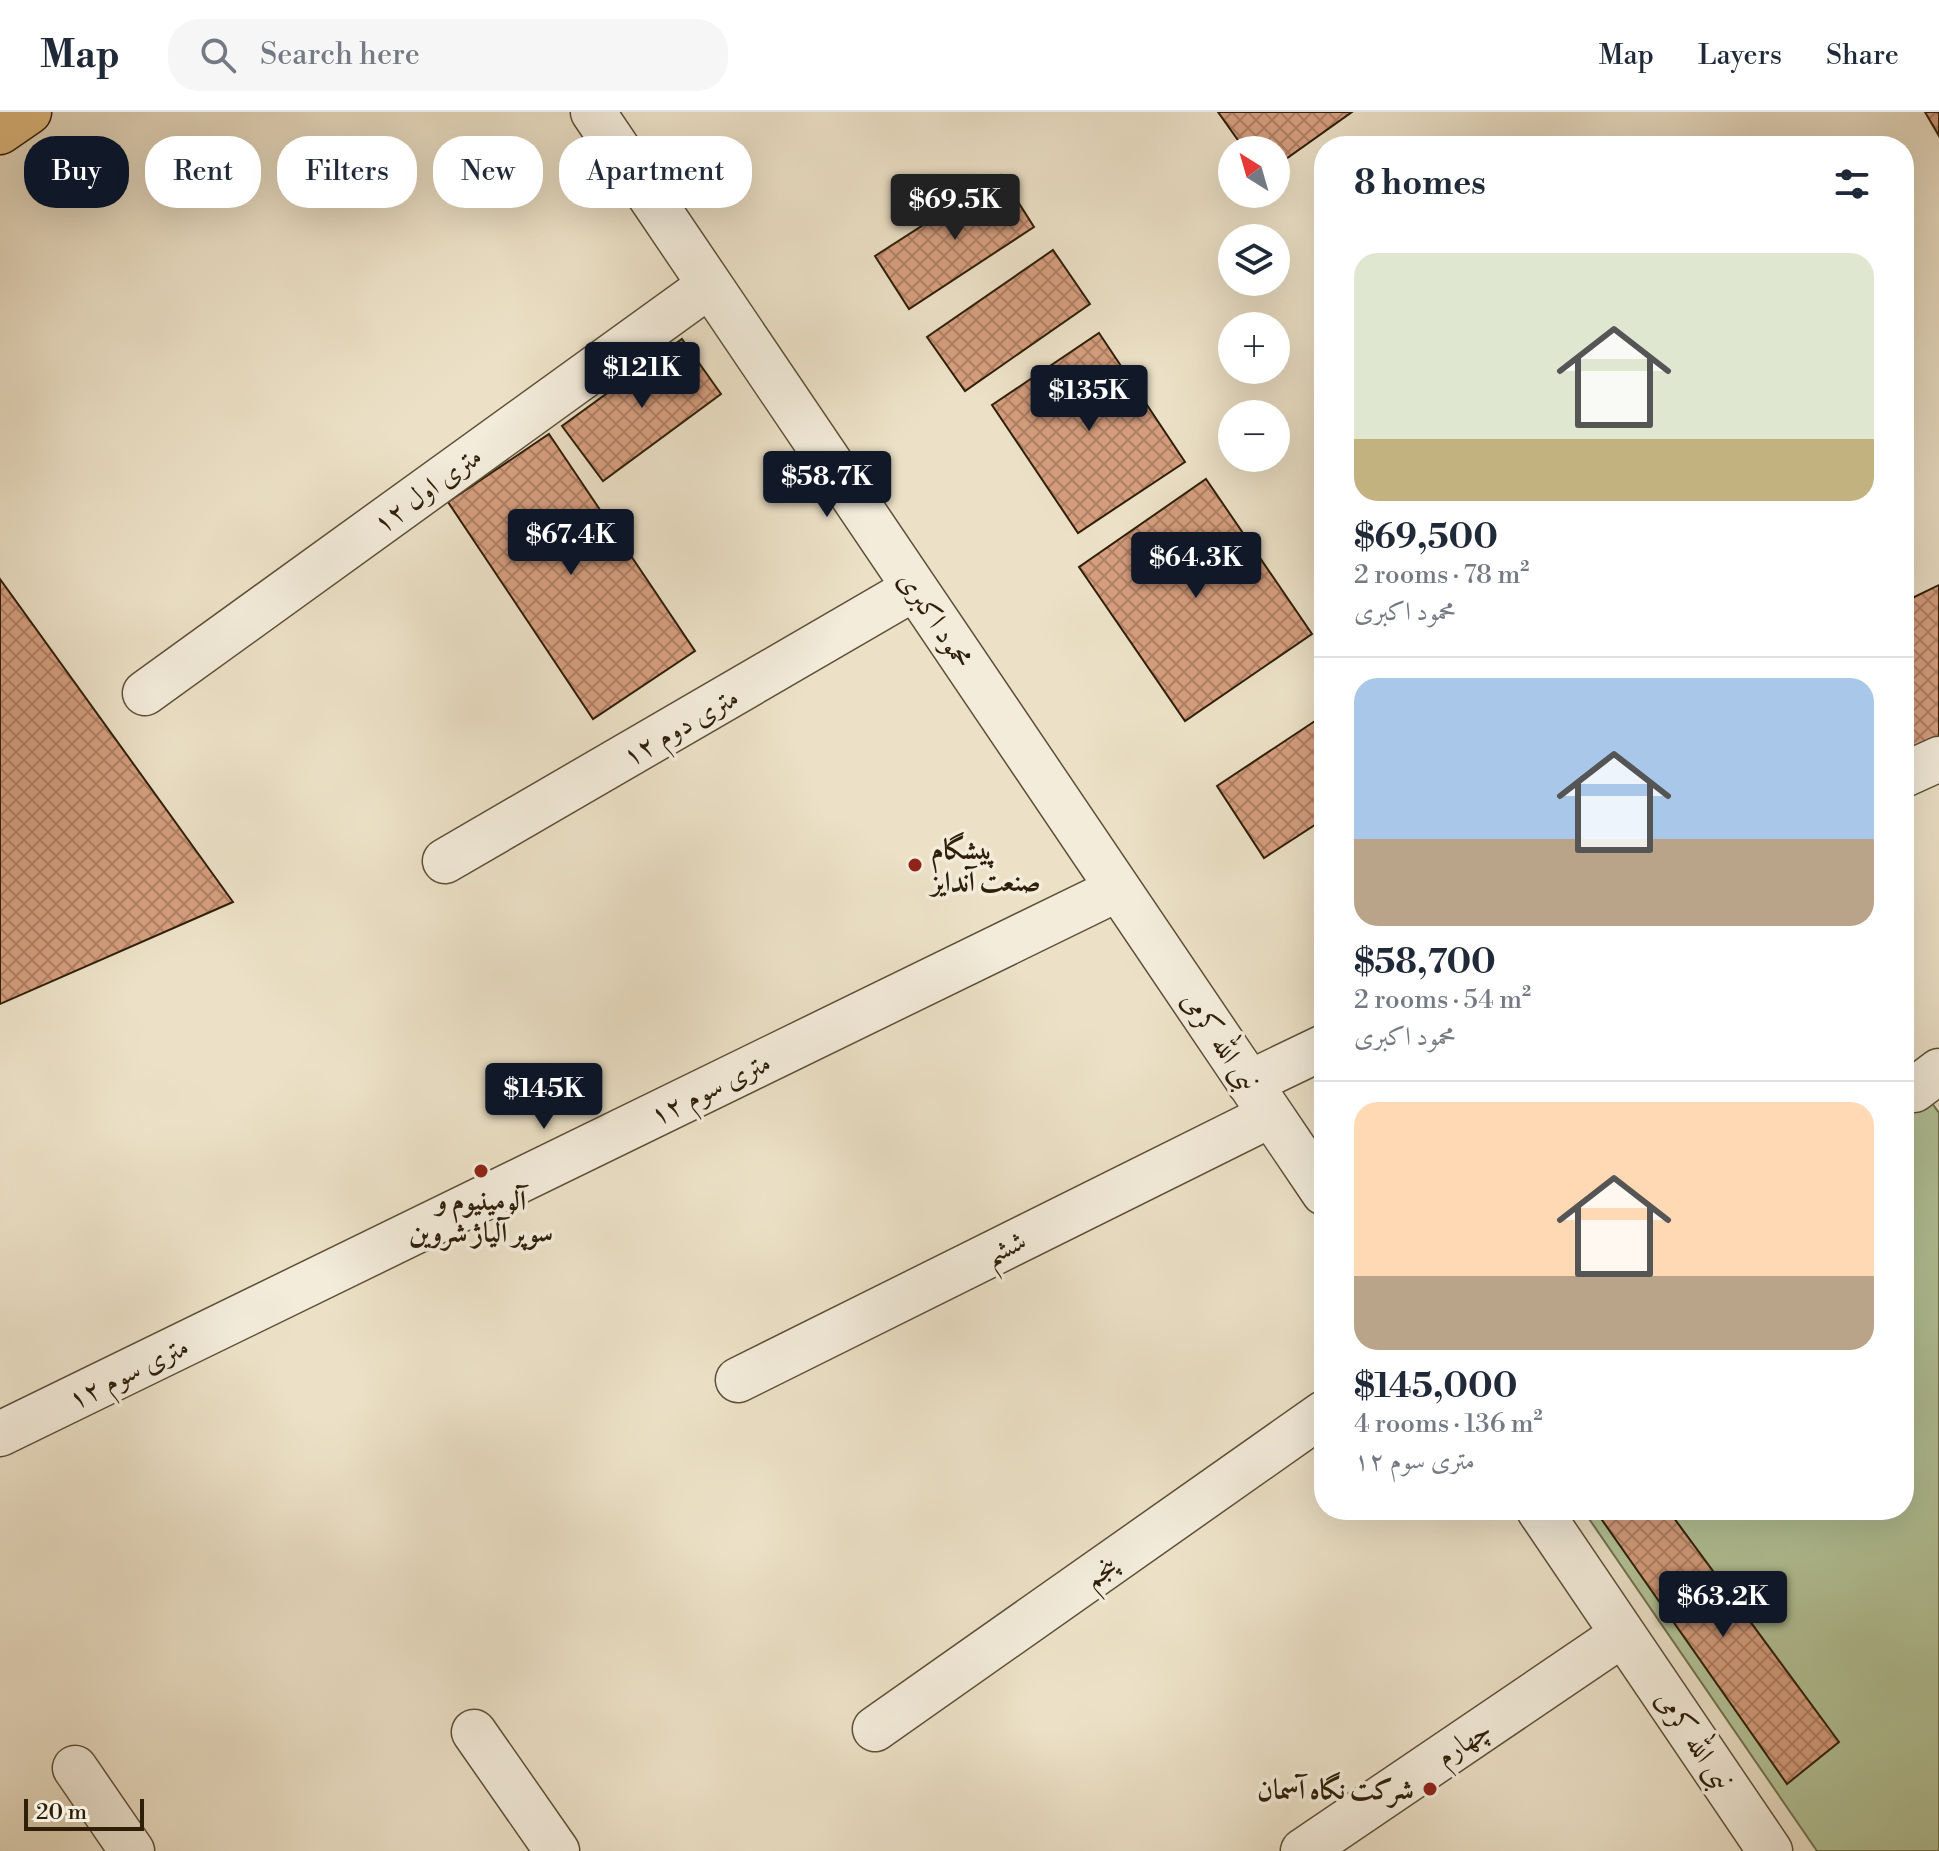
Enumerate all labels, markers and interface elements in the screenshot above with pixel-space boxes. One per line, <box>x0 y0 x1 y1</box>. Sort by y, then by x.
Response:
search box <box>168 19 728 91</box>
text: Map <box>40 32 120 79</box>
icon: search <box>196 33 240 77</box>
text: Search here <box>260 36 420 74</box>
text: Map <box>1599 38 1654 73</box>
text: Layers <box>1698 38 1782 73</box>
text: Share <box>1826 38 1899 73</box>
chip: Buy <box>24 136 129 208</box>
chip: Rent <box>145 136 261 208</box>
chip: Filters <box>277 136 417 208</box>
chip: New <box>433 136 543 208</box>
chip: Apartment <box>559 136 752 208</box>
north arrow <box>1218 136 1290 208</box>
map controls <box>1218 136 1290 472</box>
icon: filters <box>1830 162 1874 206</box>
text: 8 homes <box>1354 163 1486 205</box>
pin: $69.5K <box>890 174 1020 242</box>
text: $69.5K <box>909 184 1001 216</box>
button: layers <box>1218 224 1290 296</box>
icon: home <box>1542 305 1686 449</box>
button: + <box>1218 312 1290 384</box>
pin: $121K <box>586 342 698 410</box>
text: $121K <box>603 352 681 384</box>
pin: $135K <box>1033 365 1145 433</box>
text: $135K <box>1049 375 1129 407</box>
button: − <box>1218 400 1290 472</box>
street label: ۱۲ متری اول <box>367 439 489 541</box>
pin: $58.7K <box>762 451 892 519</box>
text: $58.7K <box>781 461 873 493</box>
pin: $67.4K <box>506 509 636 577</box>
text: $69,500 <box>1354 517 1498 559</box>
text: $67.4K <box>526 519 616 551</box>
pin: $64.3K <box>1131 532 1261 600</box>
text: $64.3K <box>1149 542 1243 574</box>
text: 2 rooms · 78 m² <box>1354 559 1529 591</box>
street label: محمود اکبری <box>890 565 980 675</box>
text: محمود اکبری <box>1354 596 1456 628</box>
street label: ۱۲ متری دوم <box>616 680 748 780</box>
icon: home <box>1542 730 1686 874</box>
place label: پیشگام صنعت آندایز <box>928 831 1041 900</box>
marker: پیشگام صنعت آندایز <box>906 856 924 874</box>
text: $58,700 <box>1354 942 1496 984</box>
street label: نبی الله کرمی <box>1172 982 1270 1100</box>
text: 2 rooms · 54 m² <box>1354 984 1531 1016</box>
text: محمود اکبری <box>1354 1021 1456 1053</box>
street label: ۱۲ متری سوم <box>644 1045 779 1139</box>
pin: $145K <box>488 1063 600 1131</box>
text: $145K <box>503 1073 585 1105</box>
icon: home <box>1542 1154 1686 1298</box>
marker: آلومینیوم و سوپر آلیاژ شروین <box>472 1162 490 1180</box>
place label: آلومینیوم و سوپر آلیاژ شروین <box>409 1184 553 1251</box>
street label: ششم <box>979 1223 1036 1281</box>
street label: ۱۲ متری سوم <box>62 1329 197 1423</box>
text: $145,000 <box>1354 1366 1518 1408</box>
text: 4 rooms · 136 m² <box>1354 1408 1543 1440</box>
text: ۱۲ متری سوم <box>1354 1445 1475 1477</box>
street label: پنجم <box>1077 1547 1131 1603</box>
pin: $63.2K <box>1658 1571 1788 1639</box>
text: $63.2K <box>1677 1581 1769 1613</box>
street label: نبی الله کرمی <box>1646 1681 1744 1799</box>
street label: چهارم <box>1429 1712 1502 1779</box>
place label: شرکت نگاه آسمان <box>1257 1771 1414 1808</box>
marker: شرکت نگاه آسمان <box>1421 1780 1439 1798</box>
scale bar <box>24 1795 144 1831</box>
text: 20 m <box>36 1799 87 1826</box>

